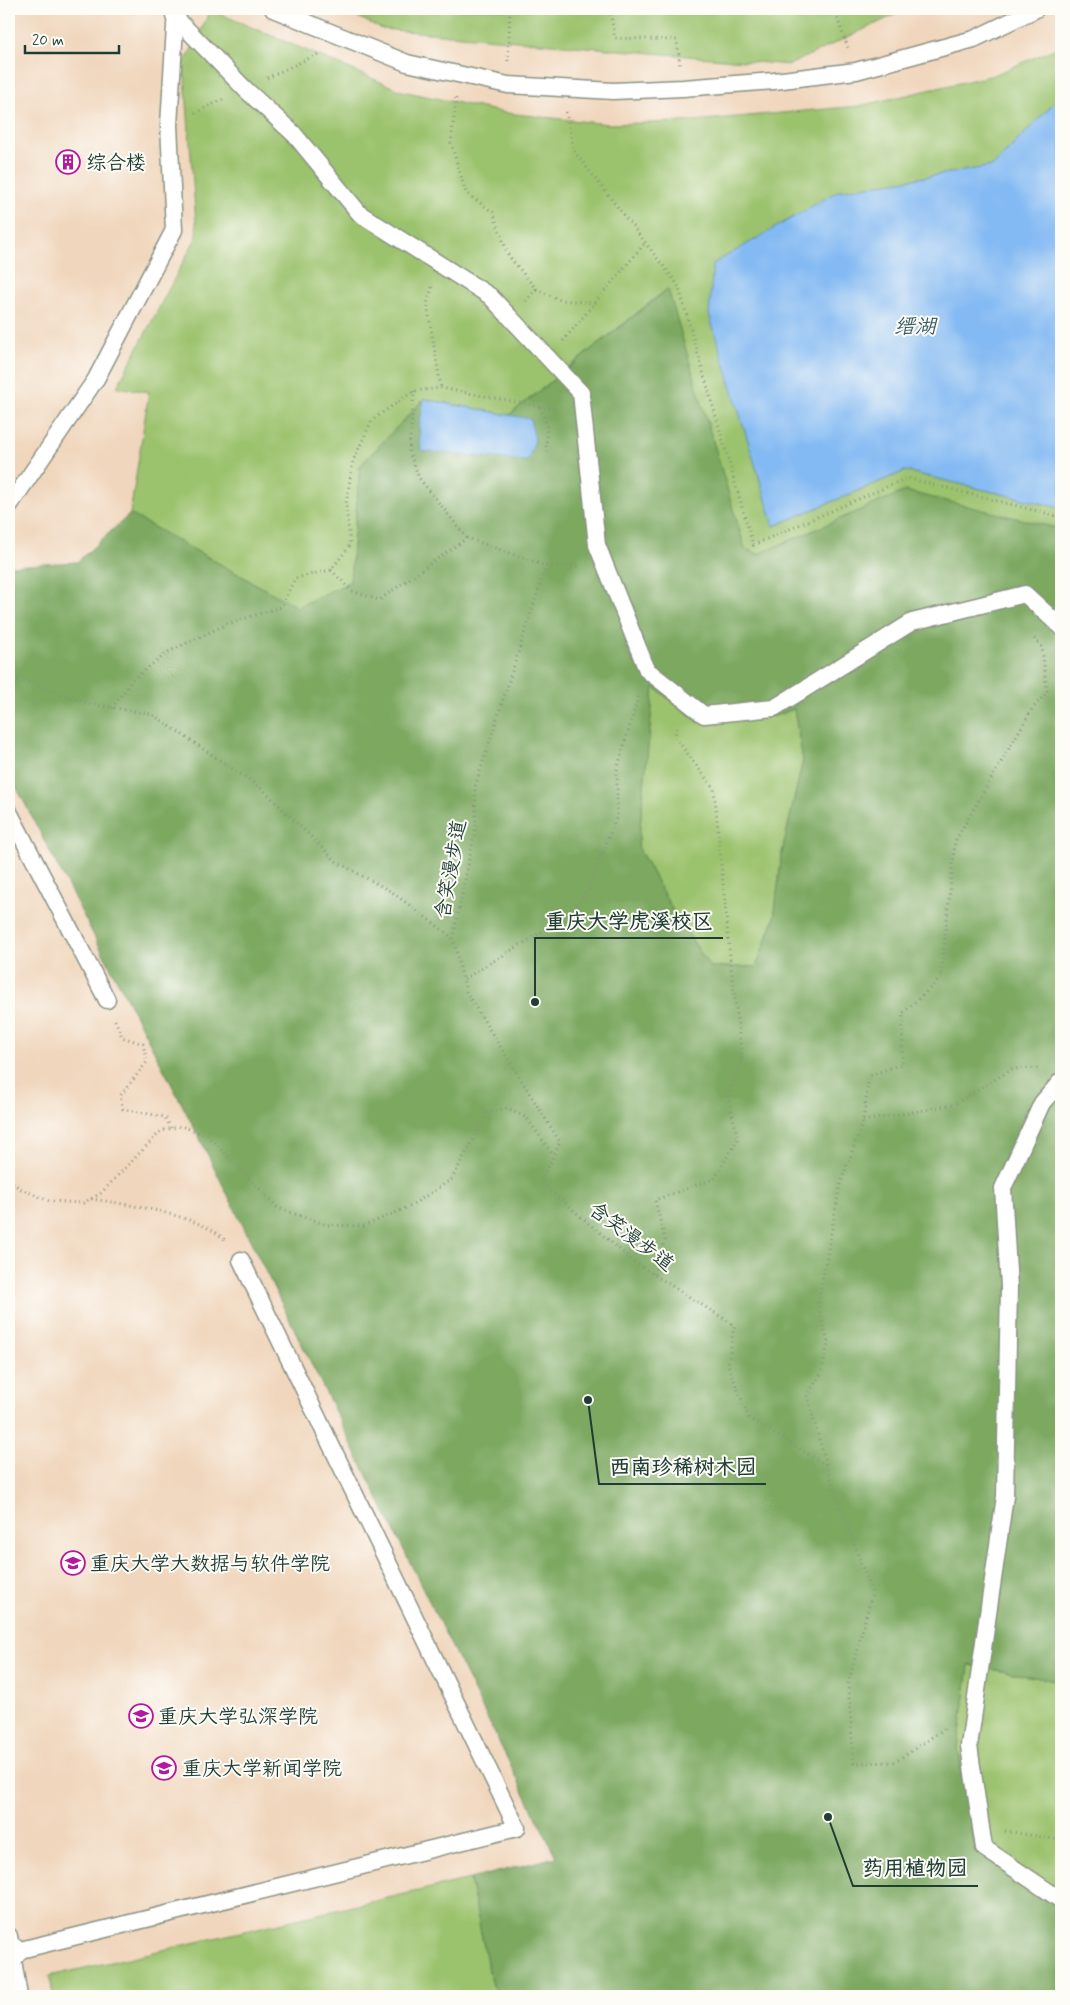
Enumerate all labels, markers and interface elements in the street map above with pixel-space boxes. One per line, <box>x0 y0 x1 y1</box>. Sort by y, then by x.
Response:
scale bar <box>25 22 119 54</box>
text: 20 m <box>32 31 64 51</box>
building icon: 综合楼 <box>55 149 81 175</box>
place label: 综合楼 <box>86 150 146 177</box>
water label: 缙湖 <box>894 313 938 341</box>
street label: 含笑漫步道 <box>429 818 473 921</box>
callout: 重庆大学虎溪校区 <box>535 902 723 938</box>
text: 重庆大学虎溪校区 <box>545 908 713 936</box>
street label: 含笑漫步道 <box>583 1196 679 1278</box>
callout: 西南珍稀树木园 <box>599 1448 766 1484</box>
text: 西南珍稀树木园 <box>610 1454 757 1482</box>
school or university icon: 重庆大学大数据与软件学院 <box>60 1550 86 1576</box>
place label: 重庆大学大数据与软件学院 <box>90 1551 330 1578</box>
school or university icon: 重庆大学弘深学院 <box>128 1703 154 1729</box>
place label: 重庆大学弘深学院 <box>158 1704 318 1731</box>
school or university icon: 重庆大学新闻学院 <box>151 1755 177 1781</box>
place label: 重庆大学新闻学院 <box>182 1756 342 1783</box>
callout: 药用植物园 <box>853 1850 978 1886</box>
text: 药用植物园 <box>863 1855 968 1883</box>

